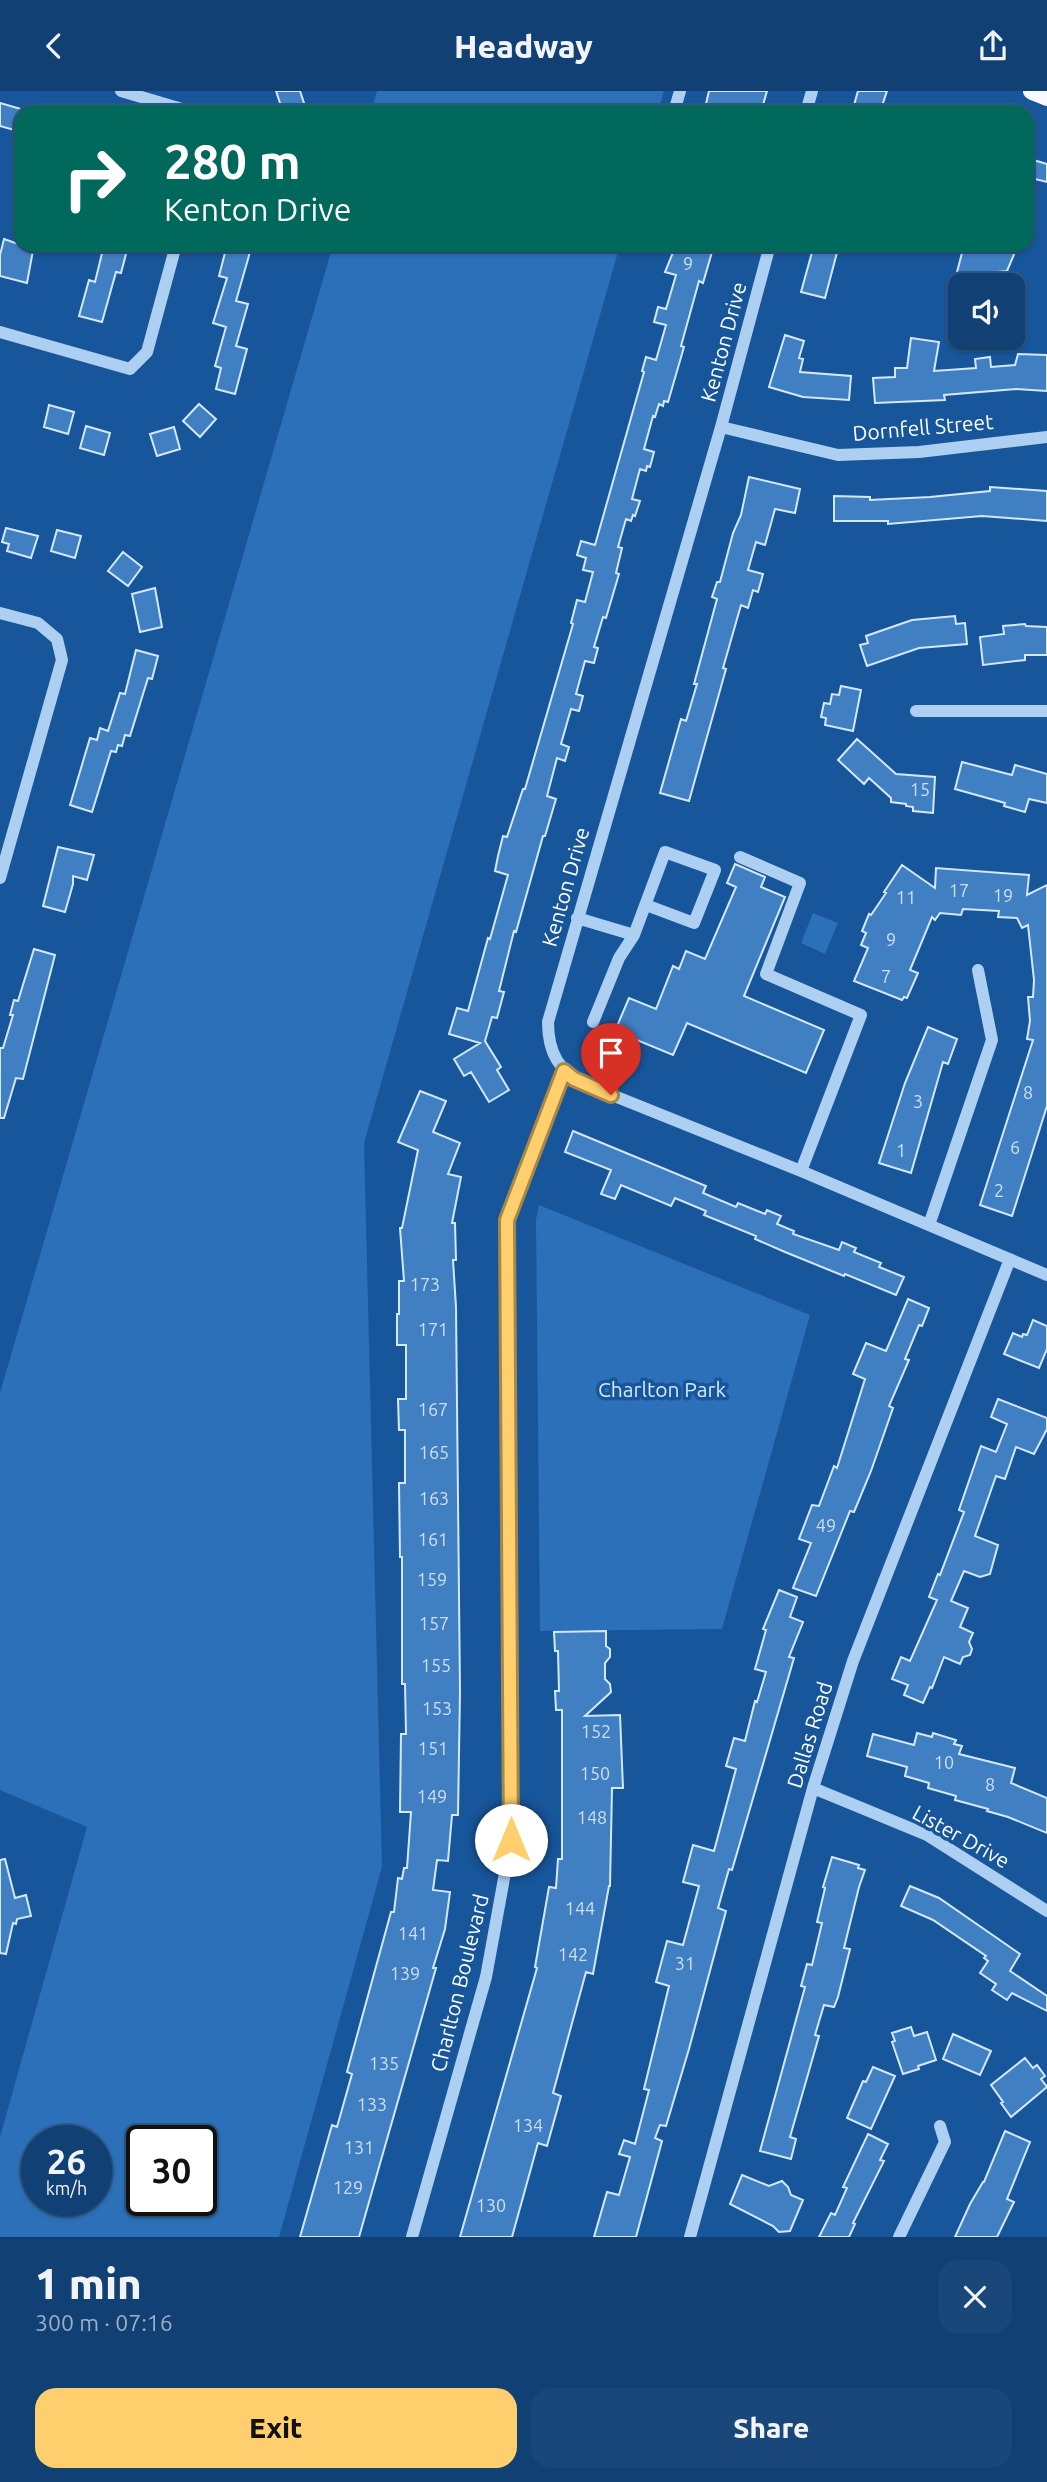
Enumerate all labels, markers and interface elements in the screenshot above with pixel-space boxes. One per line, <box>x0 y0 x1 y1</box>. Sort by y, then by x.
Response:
icon: back <box>35 27 73 65</box>
icon: share <box>974 27 1012 65</box>
text: Headway <box>454 28 593 64</box>
icon: right <box>49 133 140 224</box>
text: 280 m <box>164 133 301 188</box>
text: Kenton Drive <box>164 191 352 227</box>
house number: 9 <box>683 253 693 273</box>
map controls <box>948 273 1025 350</box>
button: sound <box>948 273 1025 350</box>
street label: Kenton Drive <box>696 279 751 404</box>
street label: Dornfell Street <box>852 409 994 445</box>
house number: 15 <box>910 779 930 799</box>
street label: Kenton Drive <box>537 824 594 949</box>
house number: 17 <box>949 880 969 900</box>
house number: 19 <box>993 885 1013 905</box>
house number: 11 <box>896 887 916 907</box>
house number: 9 <box>886 929 896 949</box>
house number: 7 <box>881 966 891 986</box>
pin <box>581 1023 641 1095</box>
icon: arrive <box>592 1034 630 1072</box>
house number: 8 <box>1023 1082 1033 1102</box>
house number: 3 <box>913 1091 923 1111</box>
house number: 6 <box>1010 1137 1020 1157</box>
house number: 1 <box>896 1140 906 1160</box>
house number: 2 <box>994 1180 1004 1200</box>
house number: 173 <box>410 1274 440 1294</box>
house number: 171 <box>418 1319 448 1339</box>
park label: Charlton Park <box>598 1377 726 1401</box>
house number: 167 <box>418 1399 448 1419</box>
house number: 165 <box>419 1442 449 1462</box>
house number: 163 <box>419 1488 449 1508</box>
house number: 49 <box>816 1515 836 1535</box>
house number: 161 <box>418 1529 448 1549</box>
house number: 159 <box>417 1569 447 1589</box>
house number: 157 <box>419 1613 449 1633</box>
house number: 155 <box>421 1655 451 1675</box>
street label: Dallas Road <box>782 1679 837 1791</box>
house number: 153 <box>422 1698 452 1718</box>
house number: 152 <box>581 1721 611 1741</box>
house number: 151 <box>418 1738 448 1758</box>
house number: 10 <box>934 1752 954 1772</box>
house number: 150 <box>580 1763 610 1783</box>
house number: 8 <box>985 1774 995 1794</box>
house number: 149 <box>417 1786 447 1806</box>
street label: Lister Drive <box>909 1800 1014 1873</box>
position arrow <box>474 1803 548 1877</box>
house number: 148 <box>577 1807 607 1827</box>
street label: Charlton Boulevard <box>425 1891 493 2074</box>
house number: 144 <box>565 1898 595 1918</box>
house number: 141 <box>398 1923 428 1943</box>
house number: 142 <box>558 1944 588 1964</box>
house number: 31 <box>675 1953 695 1973</box>
house number: 139 <box>390 1963 420 1983</box>
house number: 135 <box>369 2053 399 2073</box>
house number: 133 <box>357 2094 387 2114</box>
house number: 134 <box>513 2115 543 2135</box>
speed limit sign: 30 <box>126 2125 217 2216</box>
house number: 131 <box>344 2137 374 2157</box>
text: 26 <box>47 2141 86 2181</box>
house number: 129 <box>333 2177 363 2197</box>
text: km/h <box>46 2178 87 2198</box>
house number: 130 <box>476 2195 506 2215</box>
text: 1 min <box>35 2260 142 2307</box>
button: close <box>938 2260 1012 2334</box>
text: 300 m · 07:16 <box>35 2310 173 2335</box>
button: Exit <box>35 2388 517 2468</box>
button: Share <box>531 2388 1012 2468</box>

